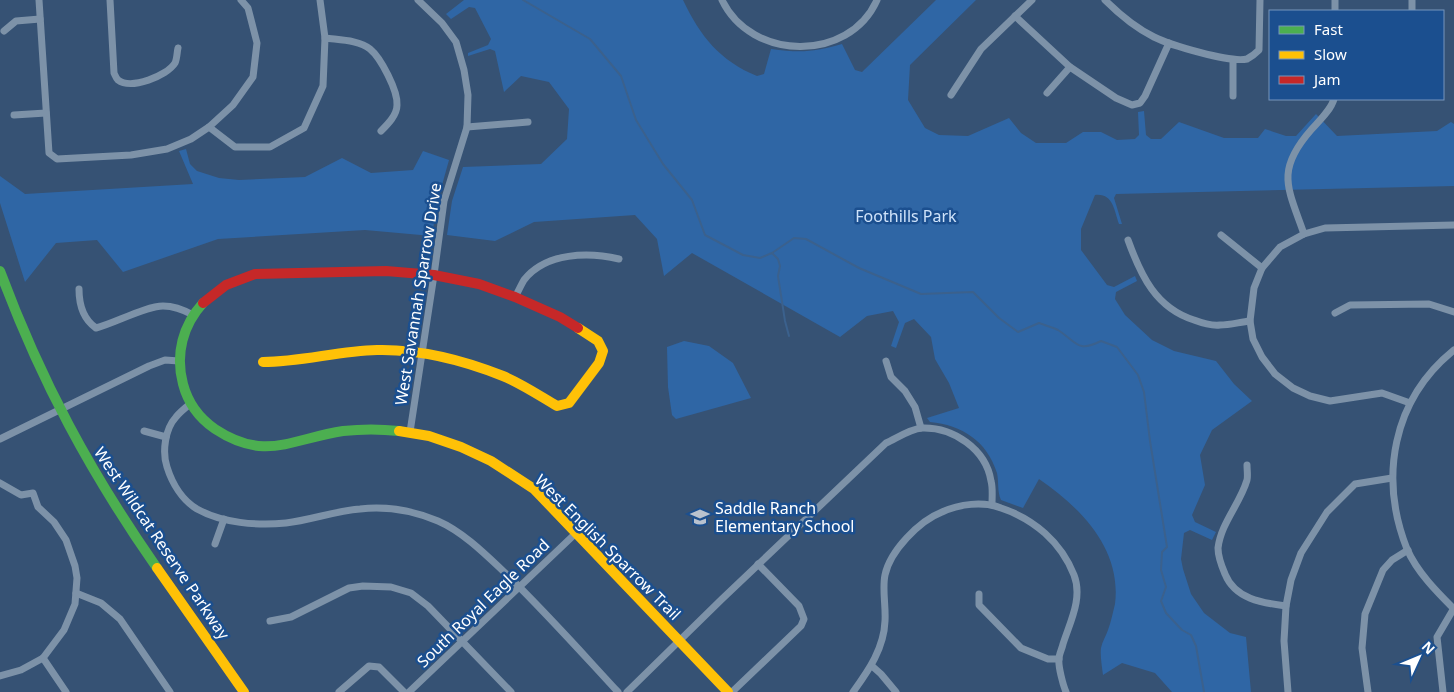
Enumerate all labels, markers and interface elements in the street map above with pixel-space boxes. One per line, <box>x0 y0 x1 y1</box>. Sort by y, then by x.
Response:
legend <box>1269 10 1444 100</box>
text: Fast <box>1314 19 1343 39</box>
text: Slow <box>1314 44 1347 64</box>
text: Jam <box>1312 69 1341 89</box>
street label: West Savannah Sparrow Drive <box>390 181 446 407</box>
park label: Foothills Park <box>855 205 957 227</box>
street label: West Wildcat Reserve Parkway <box>89 442 235 644</box>
street label: West English Sparrow Trail <box>530 469 686 625</box>
place label: Saddle Ranch Elementary School <box>715 497 854 537</box>
school or university icon: Saddle Ranch Elementary School <box>689 506 711 528</box>
street label: South Royal Eagle Road <box>412 534 554 672</box>
north arrow <box>1394 632 1444 682</box>
text: N <box>1418 637 1440 658</box>

